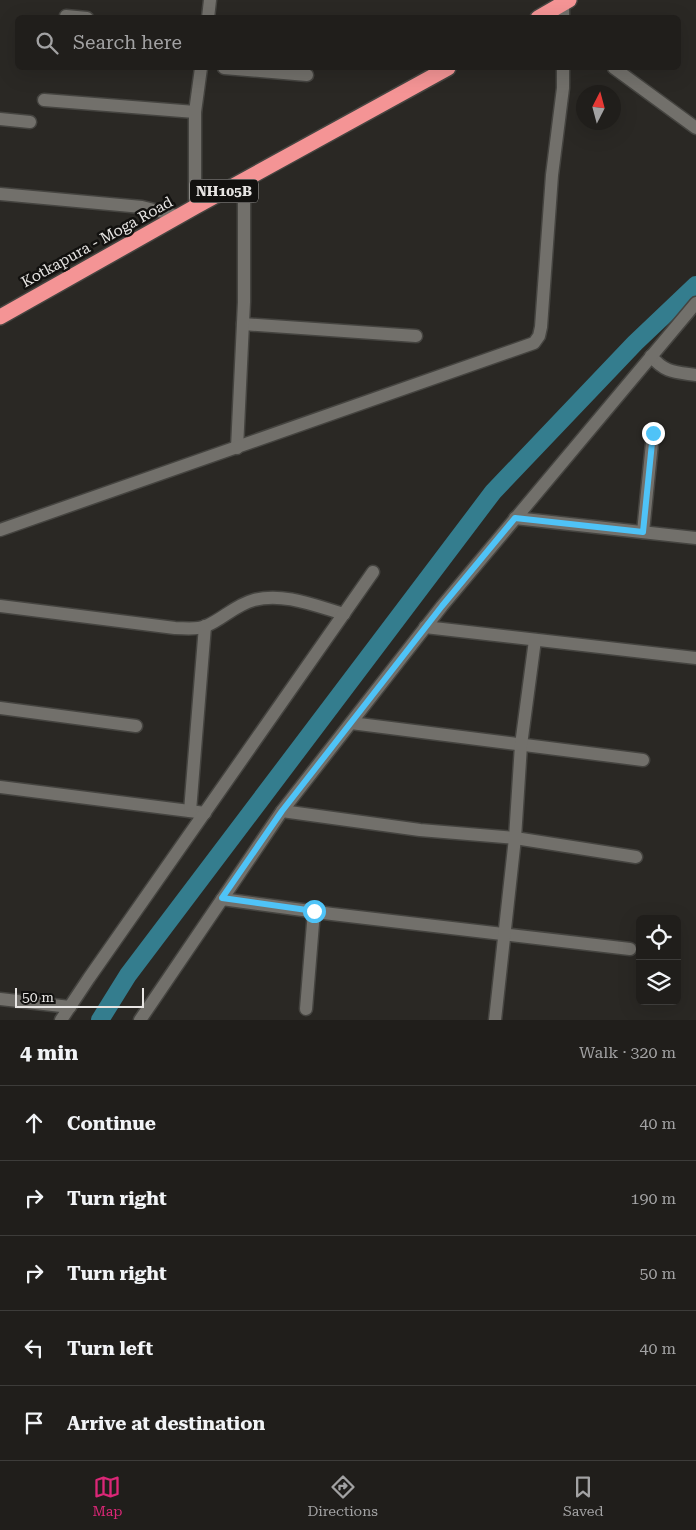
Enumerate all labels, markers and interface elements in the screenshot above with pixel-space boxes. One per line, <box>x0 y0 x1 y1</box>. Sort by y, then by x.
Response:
search box <box>15 15 681 70</box>
icon: search <box>33 29 61 57</box>
text: Search here <box>73 31 182 54</box>
north arrow <box>576 85 621 130</box>
road number: NH105B <box>190 180 258 202</box>
street label: Kotkapura - Moga Road <box>18 193 176 291</box>
route end <box>642 422 665 445</box>
route start <box>303 900 326 923</box>
map controls <box>636 915 681 1005</box>
button: locate <box>636 915 681 960</box>
button: layers <box>636 960 681 1005</box>
scale bar <box>15 985 144 1008</box>
text: 50 m <box>22 989 54 1005</box>
text: 4 min <box>20 1041 78 1065</box>
text: Walk · 320 m <box>579 1043 676 1062</box>
icon: ahead <box>20 1109 48 1137</box>
text: Continue <box>67 1112 156 1135</box>
text: 40 m <box>639 1114 676 1133</box>
icon: right <box>20 1184 48 1212</box>
text: Turn right <box>67 1187 167 1210</box>
text: 190 m <box>630 1189 676 1208</box>
icon: right <box>20 1259 48 1287</box>
text: Turn right <box>67 1262 167 1285</box>
text: 50 m <box>639 1264 676 1283</box>
icon: left <box>20 1334 48 1362</box>
text: Turn left <box>67 1337 153 1360</box>
text: 40 m <box>639 1339 676 1358</box>
icon: arrive <box>20 1409 48 1437</box>
text: Arrive at destination <box>67 1412 265 1435</box>
tab: Map <box>93 1473 122 1519</box>
tab: Directions <box>307 1473 378 1519</box>
tab: Saved <box>563 1473 604 1519</box>

